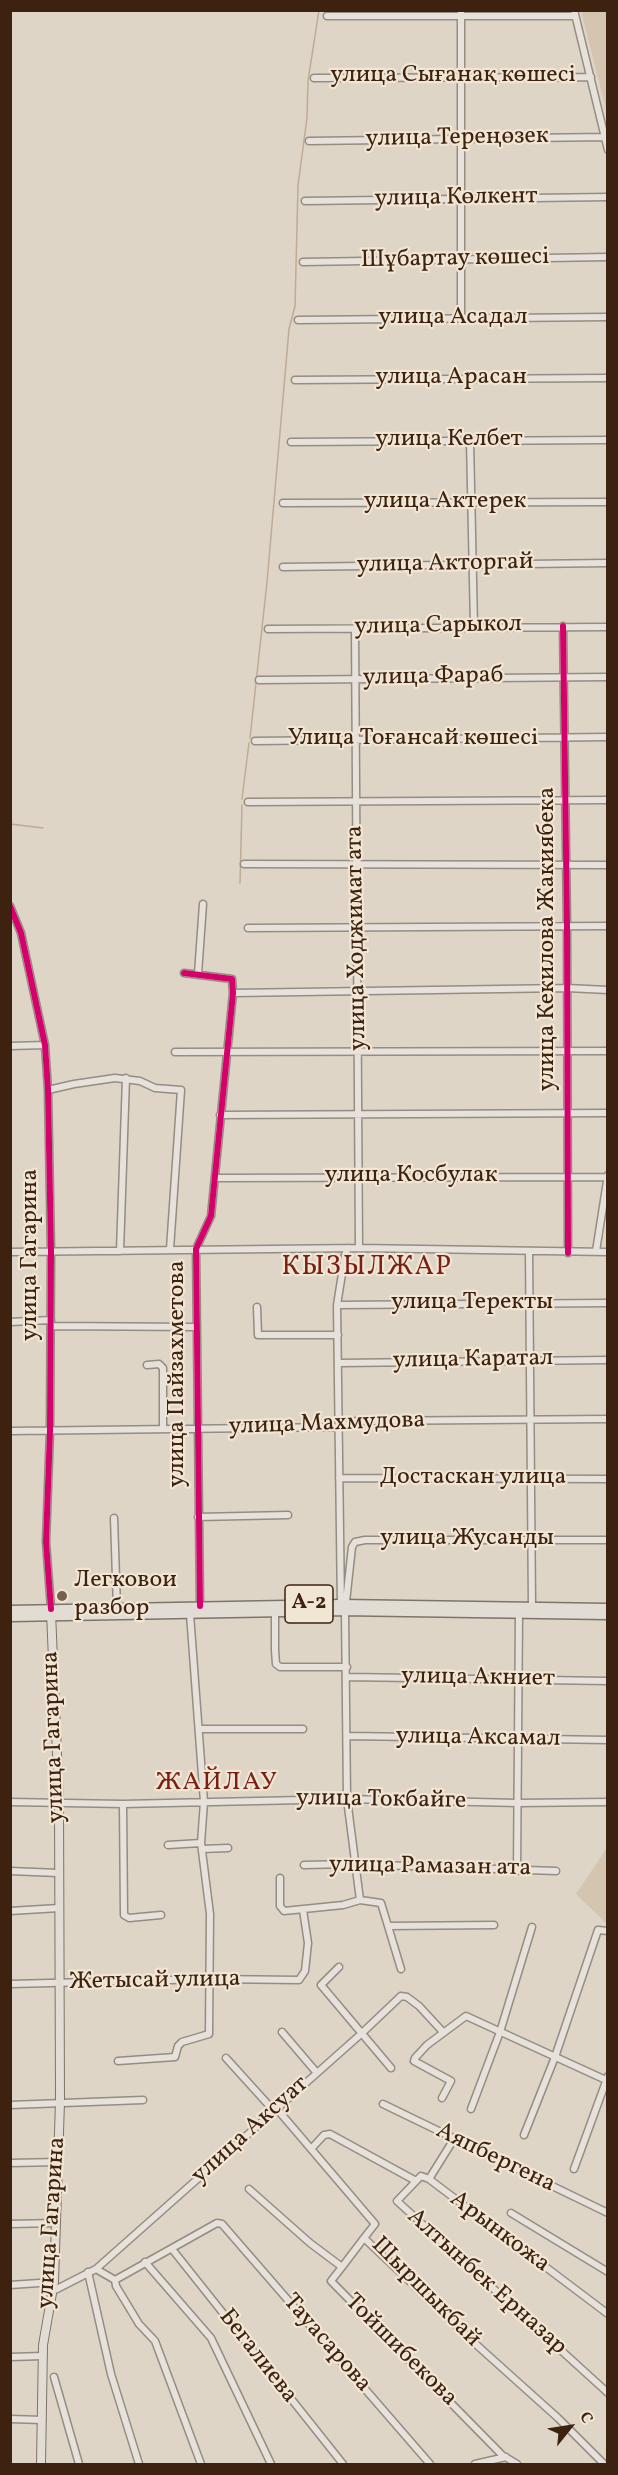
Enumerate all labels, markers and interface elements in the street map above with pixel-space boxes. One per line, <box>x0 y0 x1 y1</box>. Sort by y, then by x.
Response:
street label: улица Сығанақ көшесі <box>330 63 576 91</box>
street label: улица Тереңөзек <box>365 123 549 155</box>
street label: улица Көлкент <box>374 183 538 215</box>
street label: Шұбартау көшесі <box>360 244 550 276</box>
street label: улица Асадал <box>378 305 528 333</box>
street label: улица Арасан <box>375 365 527 393</box>
street label: улица Келбет <box>375 427 523 455</box>
street label: улица Актерек <box>364 489 526 517</box>
street label: улица Акторгай <box>356 549 534 581</box>
street label: улица Сарыкол <box>354 611 522 643</box>
street label: улица Фараб <box>362 662 504 694</box>
street label: Улица Тоғансай көшесі <box>288 726 538 754</box>
street label: улица Кекилова Жакиябека <box>535 787 563 1091</box>
street label: улица Ходжимат ата <box>342 825 374 1051</box>
street label: улица Косбулак <box>325 1163 497 1191</box>
street label: улица Гагарина <box>18 1169 46 1341</box>
district label: КЫЗЫЛЖАР <box>282 1253 452 1285</box>
street label: улица Пайзахметова <box>165 1260 193 1488</box>
street label: улица Теректы <box>391 1290 553 1318</box>
street label: улица Каратал <box>392 1345 554 1377</box>
street label: улица Махмудова <box>228 1407 426 1443</box>
street label: Достаскан улица <box>380 1465 566 1493</box>
street label: улица Жусанды <box>380 1526 554 1554</box>
place label: Легковои разбор <box>74 1568 177 1624</box>
road number: A-2 <box>285 1585 333 1623</box>
marker: Легковои разбор <box>55 1589 69 1603</box>
street label: улица Гагарина <box>38 1650 72 1824</box>
street label: улица Акниет <box>401 1663 555 1695</box>
street label: улица Аксамал <box>395 1723 561 1755</box>
district label: ЖАЙЛАУ <box>156 1768 278 1800</box>
street label: улица Токбайге <box>296 1785 466 1817</box>
street label: улица Рамазан ата <box>329 1852 531 1884</box>
street label: Жетысай улица <box>69 1966 241 1998</box>
street label: улица Аксуат <box>187 2071 315 2191</box>
street label: Аяпбергена <box>431 2118 559 2200</box>
street label: улица Гагарина <box>33 2136 73 2310</box>
street label: Арынкожа <box>443 2186 555 2280</box>
street label: Алтынбек Ерназар <box>400 2204 572 2362</box>
street label: Шыршыкбай <box>364 2232 486 2354</box>
street label: Тауасарова <box>275 2289 377 2399</box>
street label: Тойшибекова <box>338 2289 462 2413</box>
street label: Бегалиева <box>211 2304 303 2410</box>
north arrow <box>540 2397 600 2457</box>
text: С <box>573 2408 598 2428</box>

